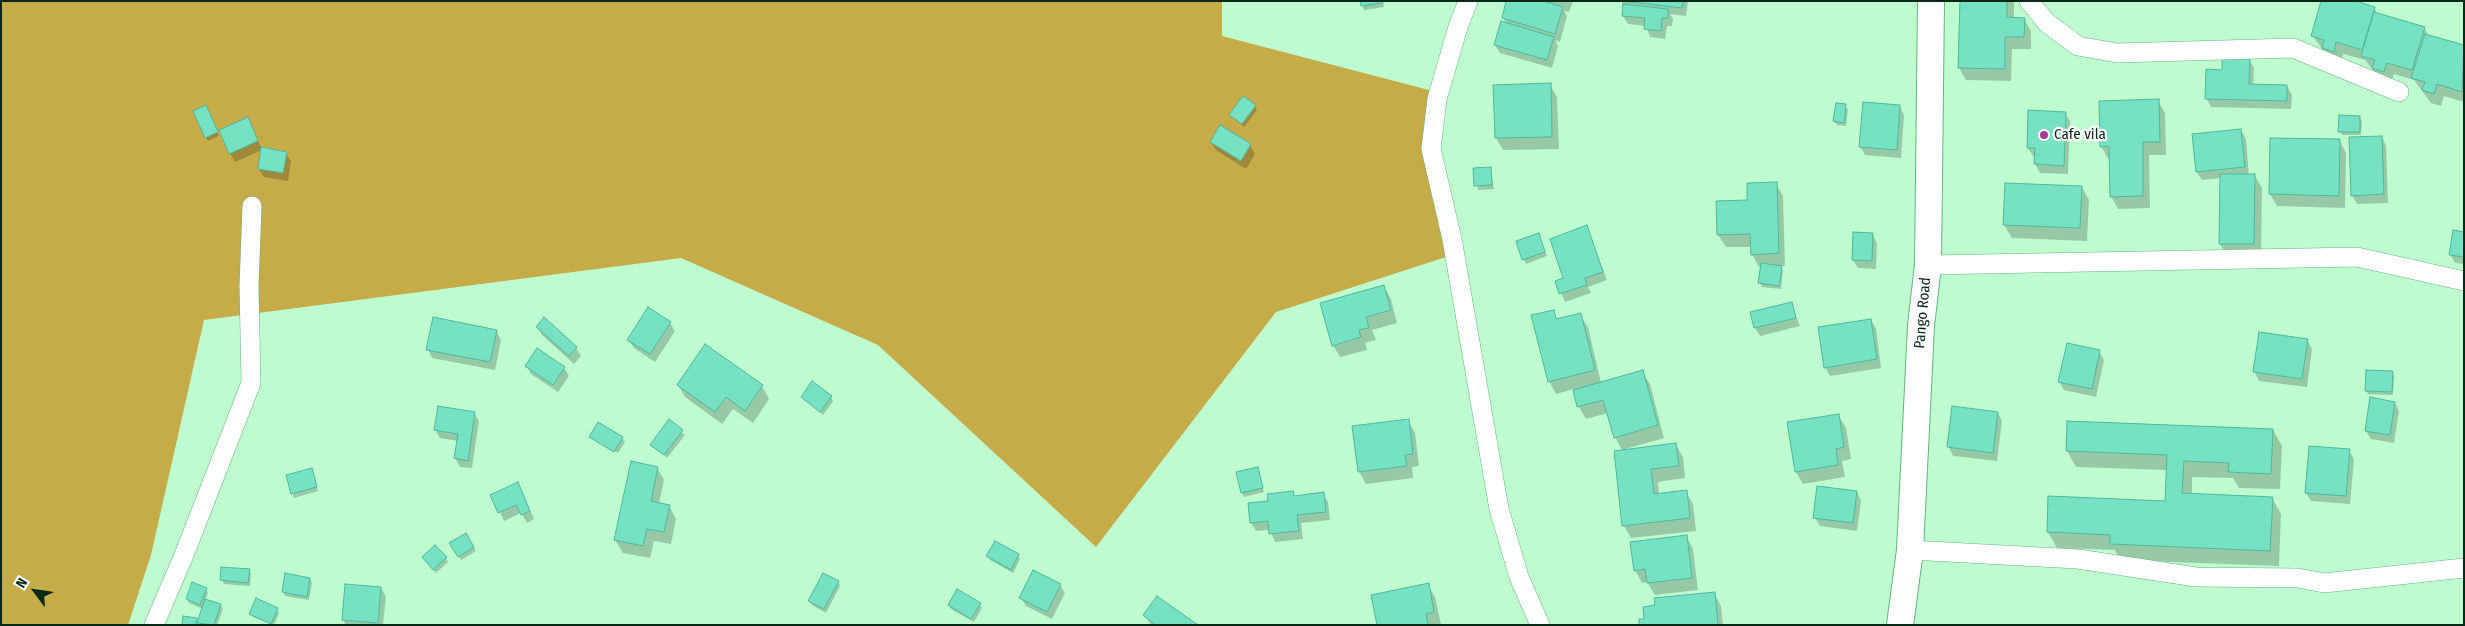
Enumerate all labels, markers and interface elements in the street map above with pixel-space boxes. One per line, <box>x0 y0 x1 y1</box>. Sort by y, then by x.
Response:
place label: Cafe vila <box>2054 126 2106 144</box>
marker: Cafe vila <box>2038 129 2050 141</box>
street label: Pango Road <box>1911 277 1935 349</box>
north arrow <box>10 566 60 616</box>
text: N <box>12 575 31 591</box>

